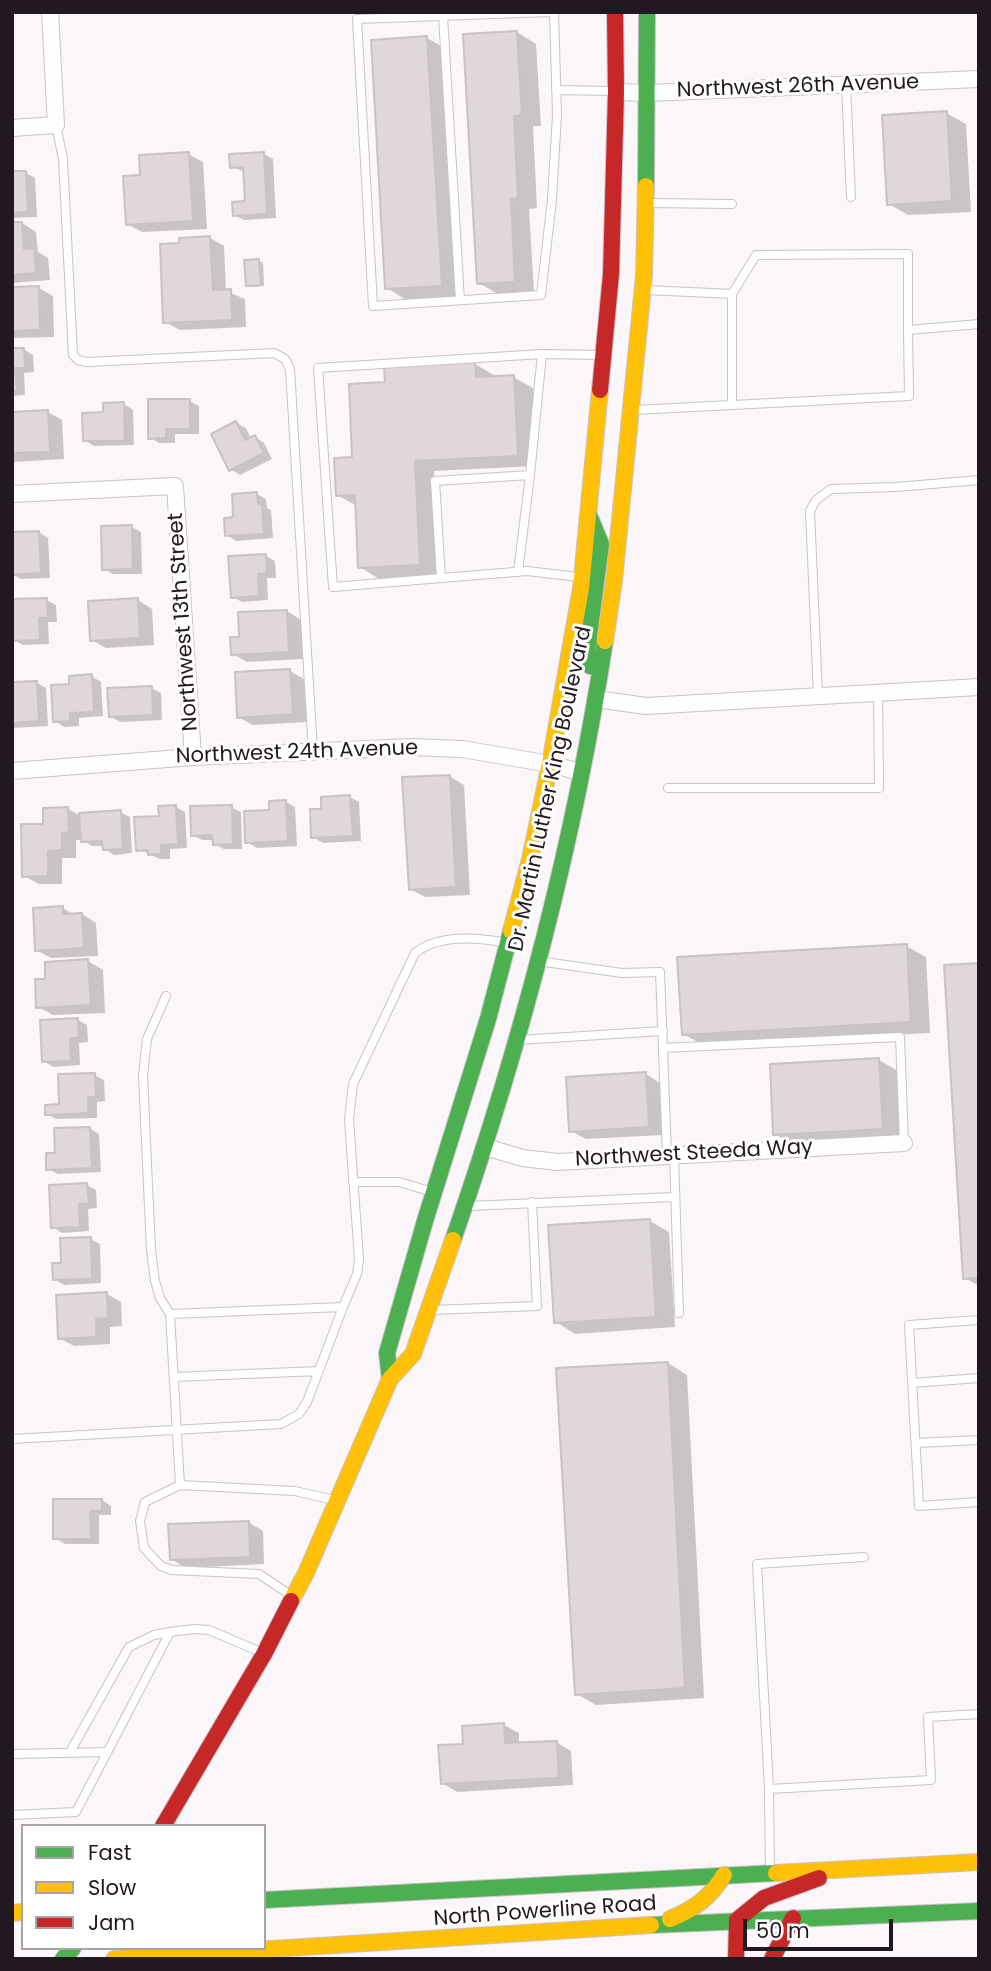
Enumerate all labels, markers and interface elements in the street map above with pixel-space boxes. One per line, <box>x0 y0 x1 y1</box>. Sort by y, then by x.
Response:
street label: Northwest 26th Avenue <box>676 70 920 104</box>
street label: Northwest 13th Street <box>164 512 204 732</box>
street label: Dr. Martin Luther King Boulevard <box>504 624 598 954</box>
street label: Northwest 24th Avenue <box>175 736 419 770</box>
street label: Northwest Steeda Way <box>574 1135 814 1173</box>
legend <box>21 1824 266 1950</box>
text: Fast <box>88 1838 131 1867</box>
text: Slow <box>88 1873 136 1902</box>
street label: North Powerline Road <box>433 1892 657 1932</box>
scale bar <box>746 1904 897 1948</box>
text: Jam <box>88 1908 135 1937</box>
text: 50 m <box>756 1916 810 1945</box>

